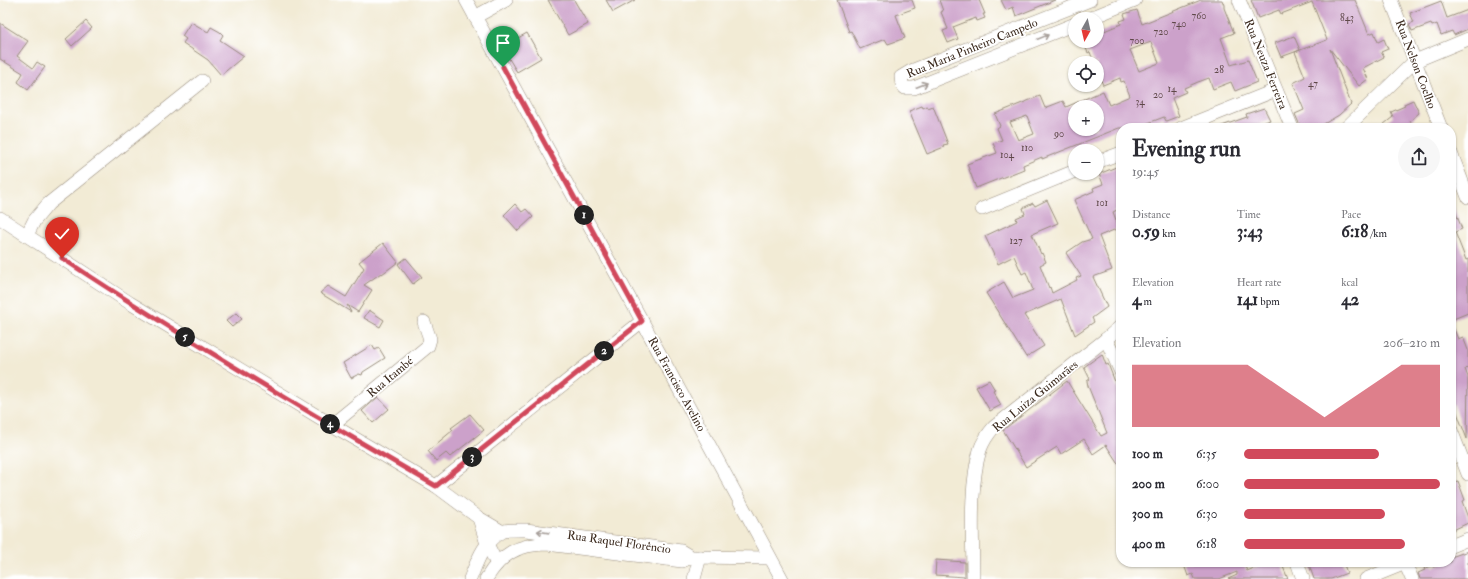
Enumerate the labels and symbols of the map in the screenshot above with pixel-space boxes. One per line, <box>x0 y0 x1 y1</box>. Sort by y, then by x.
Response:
house number: 760 <box>1192 10 1206 22</box>
north arrow <box>1068 12 1104 48</box>
house number: 843 <box>1340 12 1354 24</box>
street label: Rua Maria Pinheiro Campelo <box>904 15 1040 82</box>
street label: Rua Neuza Ferreira <box>1241 17 1291 112</box>
house number: 740 <box>1172 18 1186 30</box>
street label: Rua Nelson Coelho <box>1392 18 1439 111</box>
pin <box>486 26 520 67</box>
house number: 720 <box>1154 26 1168 38</box>
one-way arrow <box>1037 32 1049 40</box>
house number: 700 <box>1130 35 1144 47</box>
house number: 28 <box>1214 64 1224 76</box>
house number: 47 <box>1308 78 1318 90</box>
one-way arrow <box>916 80 928 88</box>
house number: 14 <box>1168 83 1177 95</box>
house number: 20 <box>1153 89 1163 101</box>
house number: 34 <box>1135 96 1145 108</box>
house number: 90 <box>1053 128 1064 140</box>
house number: 110 <box>1021 142 1033 154</box>
house number: 104 <box>1000 149 1015 161</box>
house number: 101 <box>1096 197 1108 209</box>
pin: 1 <box>574 205 594 225</box>
pin <box>45 217 79 258</box>
house number: 127 <box>1009 235 1023 247</box>
pin: 5 <box>175 327 195 347</box>
street label: Rua Francisco Avelino <box>644 334 709 434</box>
pin: 2 <box>594 341 614 361</box>
street label: Rua Itambé <box>364 353 417 401</box>
street label: Rua Luiza Guimarães <box>989 357 1081 436</box>
pin: 4 <box>320 414 340 434</box>
pin: 3 <box>462 447 482 467</box>
one-way arrow <box>537 528 550 536</box>
street label: Rua Raquel Florêncio <box>566 528 672 557</box>

